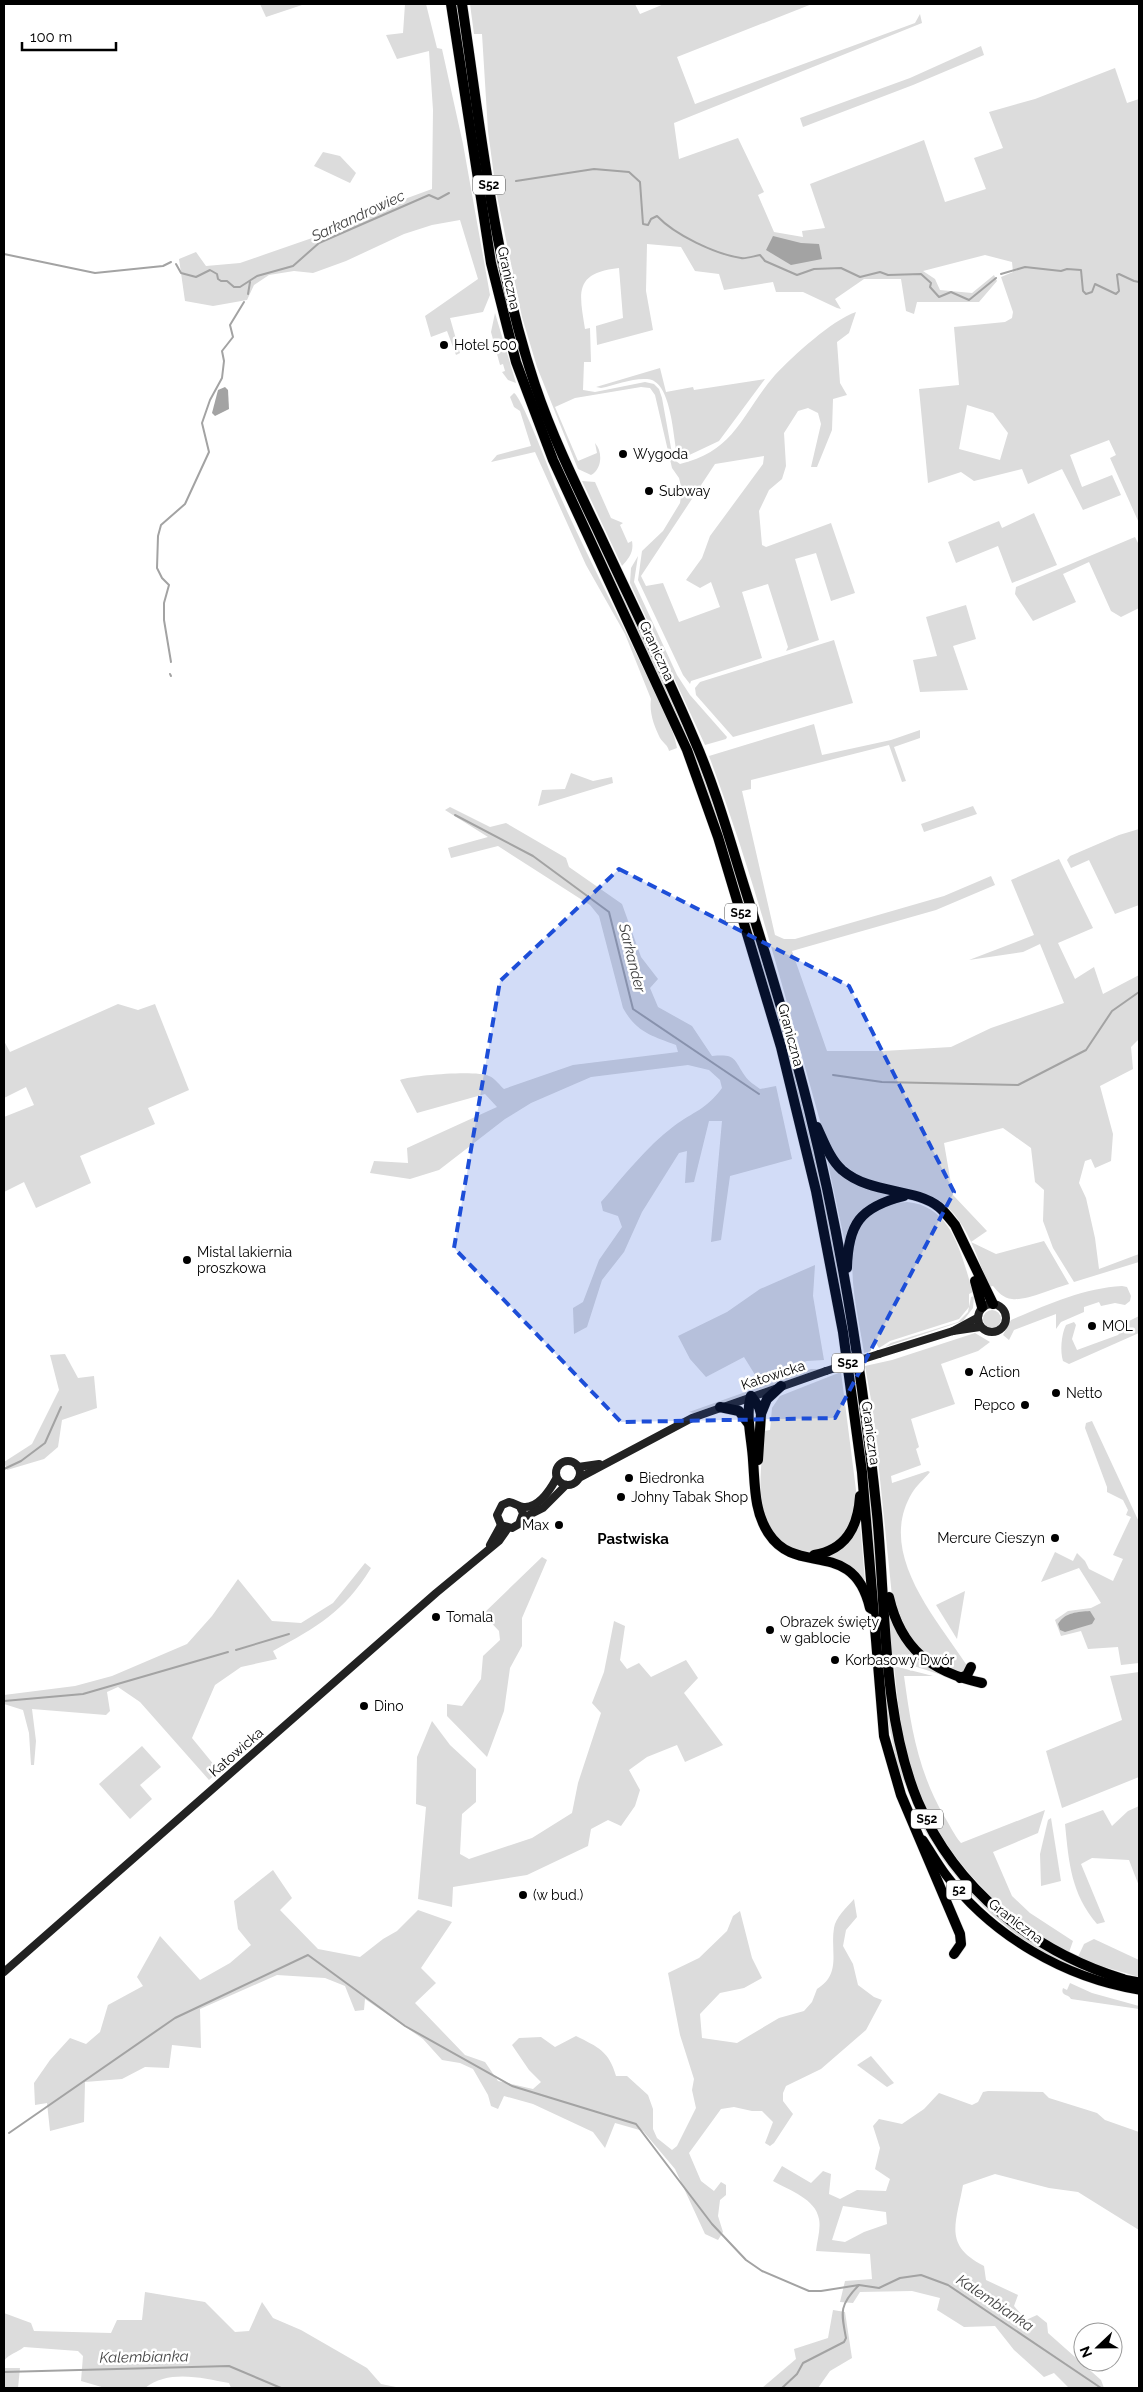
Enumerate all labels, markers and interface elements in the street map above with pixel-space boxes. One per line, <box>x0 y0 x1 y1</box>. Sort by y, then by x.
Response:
scale bar <box>22 20 116 52</box>
text: 100 m <box>30 28 72 46</box>
road number: S52 <box>473 176 505 194</box>
water label: Sarkandrowiec <box>308 186 408 246</box>
street label: Graniczna <box>495 245 523 311</box>
place label: Hotel 500 <box>454 337 517 353</box>
marker: Hotel 500 <box>438 339 450 351</box>
place label: Wygoda <box>633 446 688 462</box>
marker: Wygoda <box>617 448 629 460</box>
place label: Subway <box>659 483 711 499</box>
marker: Subway <box>643 485 655 497</box>
street label: Graniczna <box>636 619 678 683</box>
road number: S52 <box>725 904 757 922</box>
water label: Sarkander <box>615 921 649 995</box>
street label: Graniczna <box>775 1002 807 1068</box>
place label: Mistal lakiernia proszkowa <box>197 1244 292 1276</box>
marker: Mistal lakiernia proszkowa <box>181 1254 193 1266</box>
place label: MOL <box>1102 1318 1133 1334</box>
marker: MOL <box>1086 1320 1098 1332</box>
road number: S52 <box>832 1354 864 1372</box>
street label: Katowicka <box>739 1357 807 1393</box>
place label: Action <box>979 1364 1020 1380</box>
marker: Action <box>963 1366 975 1378</box>
place label: Netto <box>1066 1385 1102 1401</box>
marker: Netto <box>1050 1387 1062 1399</box>
place label: Pepco <box>974 1397 1015 1413</box>
marker: Pepco <box>1019 1399 1031 1411</box>
street label: Graniczna <box>859 1400 883 1466</box>
place label: Biedronka <box>639 1470 705 1486</box>
marker: Biedronka <box>623 1472 635 1484</box>
place label: Johny Tabak Shop <box>631 1489 748 1505</box>
marker: Johny Tabak Shop <box>615 1491 627 1503</box>
place label: Max <box>522 1517 549 1533</box>
marker: Max <box>553 1519 565 1531</box>
district label: Pastwiska <box>597 1530 669 1548</box>
place label: Mercure Cieszyn <box>937 1530 1045 1546</box>
marker: Mercure Cieszyn <box>1049 1532 1061 1544</box>
place label: Tomala <box>446 1609 493 1625</box>
marker: Tomala <box>430 1611 442 1623</box>
place label: Obrazek święty w gablocie <box>780 1614 880 1646</box>
marker: Obrazek święty w gablocie <box>764 1624 776 1636</box>
place label: Korbasowy Dwór <box>845 1652 955 1668</box>
marker: Korbasowy Dwór <box>829 1654 841 1666</box>
place label: Dino <box>374 1698 404 1714</box>
marker: Dino <box>358 1700 370 1712</box>
street label: Katowicka <box>206 1724 266 1780</box>
road number: S52 <box>911 1810 943 1828</box>
road number: 52 <box>946 1880 972 1900</box>
place label: (w bud.) <box>533 1887 583 1903</box>
marker: (w bud.) <box>517 1889 529 1901</box>
street label: Graniczna <box>986 1895 1046 1947</box>
water label: Kalembianka <box>953 2271 1037 2335</box>
north arrow <box>1073 2322 1123 2372</box>
text: N <box>1077 2344 1095 2360</box>
water label: Kalembianka <box>99 2347 189 2367</box>

